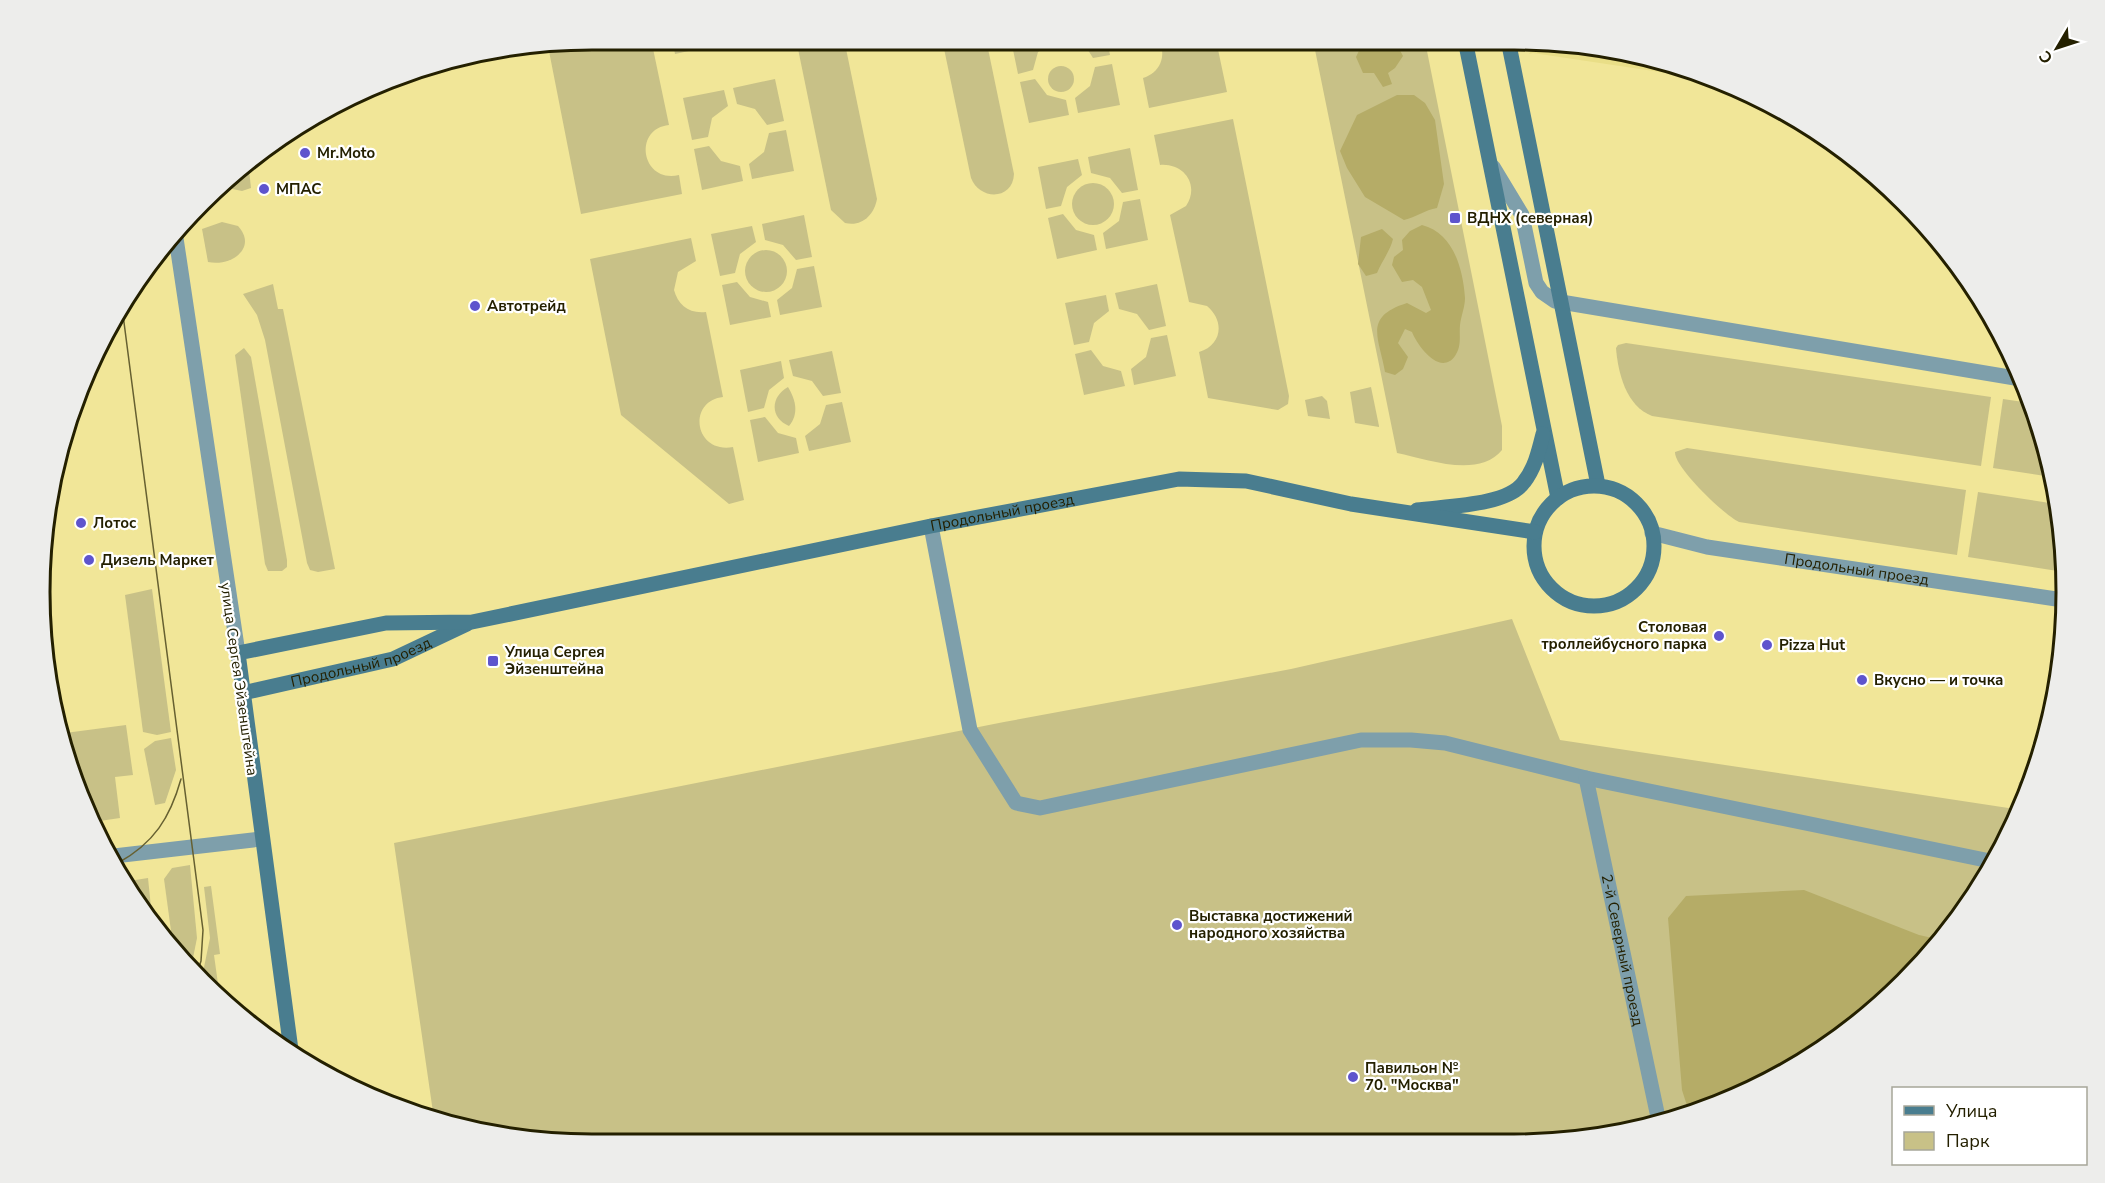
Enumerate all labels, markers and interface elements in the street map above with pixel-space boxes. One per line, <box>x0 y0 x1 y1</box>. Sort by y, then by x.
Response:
north arrow <box>2027 18 2087 78</box>
text: С <box>2034 46 2058 68</box>
place label: Mr.Moto <box>317 143 376 163</box>
marker: Mr.Moto <box>298 146 312 160</box>
place label: МПАС <box>276 179 322 199</box>
marker: МПАС <box>257 182 271 196</box>
place label: ВДНХ (северная) <box>1467 208 1593 228</box>
marker: ВДНХ (северная) <box>1448 211 1462 225</box>
place label: Автотрейд <box>487 296 566 316</box>
marker: Автотрейд <box>468 299 482 313</box>
street label: Продольный проезд <box>929 489 1076 536</box>
place label: Лотос <box>93 513 136 533</box>
marker: Лотос <box>74 516 88 530</box>
street label: Продольный проезд <box>1783 549 1930 590</box>
place label: Дизель Маркет <box>101 550 214 570</box>
marker: Дизель Маркет <box>82 553 96 567</box>
street label: улица Сергея Эйзенштейна <box>216 581 262 777</box>
place label: Столовая троллейбусного парка <box>1541 617 1707 654</box>
marker: Столовая троллейбусного парка <box>1712 629 1726 643</box>
street label: Продольный проезд <box>289 632 435 692</box>
place label: Pizza Hut <box>1779 635 1845 655</box>
marker: Pizza Hut <box>1760 638 1774 652</box>
place label: Улица Сергея Эйзенштейна <box>504 642 605 679</box>
marker: Улица Сергея Эйзенштейна <box>486 654 500 668</box>
place label: Вкусно — и точка <box>1874 670 2003 690</box>
marker: Вкусно — и точка <box>1855 673 1869 687</box>
street label: 2-й Северный проезд <box>1597 872 1648 1028</box>
place label: Выставка достижений народного хозяйства <box>1189 906 1353 943</box>
marker: Выставка достижений народного хозяйства <box>1170 918 1184 932</box>
place label: Павильон № 70. "Москва" <box>1365 1058 1459 1095</box>
marker: Павильон № 70. "Москва" <box>1346 1070 1360 1084</box>
legend <box>1892 1087 2087 1165</box>
text: Улица <box>1945 1099 1997 1123</box>
text: Парк <box>1946 1129 1990 1153</box>

